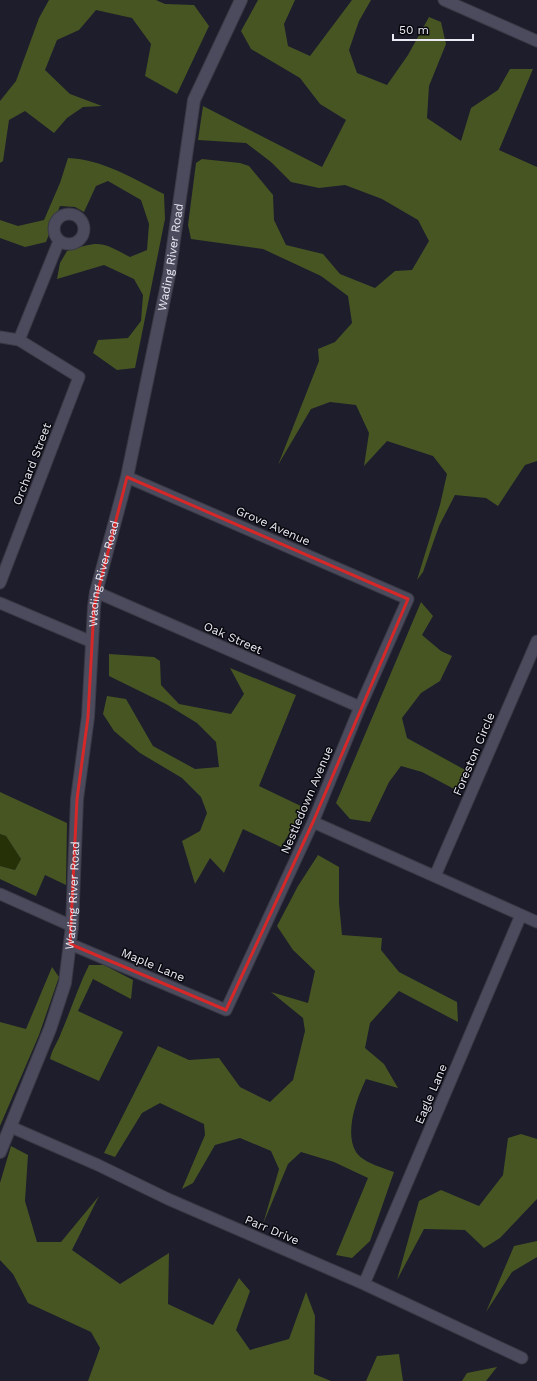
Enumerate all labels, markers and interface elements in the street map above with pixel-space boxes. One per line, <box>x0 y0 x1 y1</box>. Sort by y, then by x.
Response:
scale bar <box>393 16 473 42</box>
text: 50 m <box>399 23 429 37</box>
street label: Wading River Road <box>155 202 186 312</box>
street label: Orchard Street <box>10 421 54 507</box>
street label: Grove Avenue <box>234 503 312 549</box>
street label: Wading River Road <box>86 519 122 627</box>
street label: Oak Street <box>202 619 264 657</box>
street label: Foreston Circle <box>450 710 498 798</box>
street label: Nestledown Avenue <box>278 744 336 856</box>
street label: Wading River Road <box>62 841 82 951</box>
street label: Maple Lane <box>119 945 187 985</box>
street label: Eagle Lane <box>412 1062 450 1126</box>
street label: Parr Drive <box>243 1212 301 1248</box>

